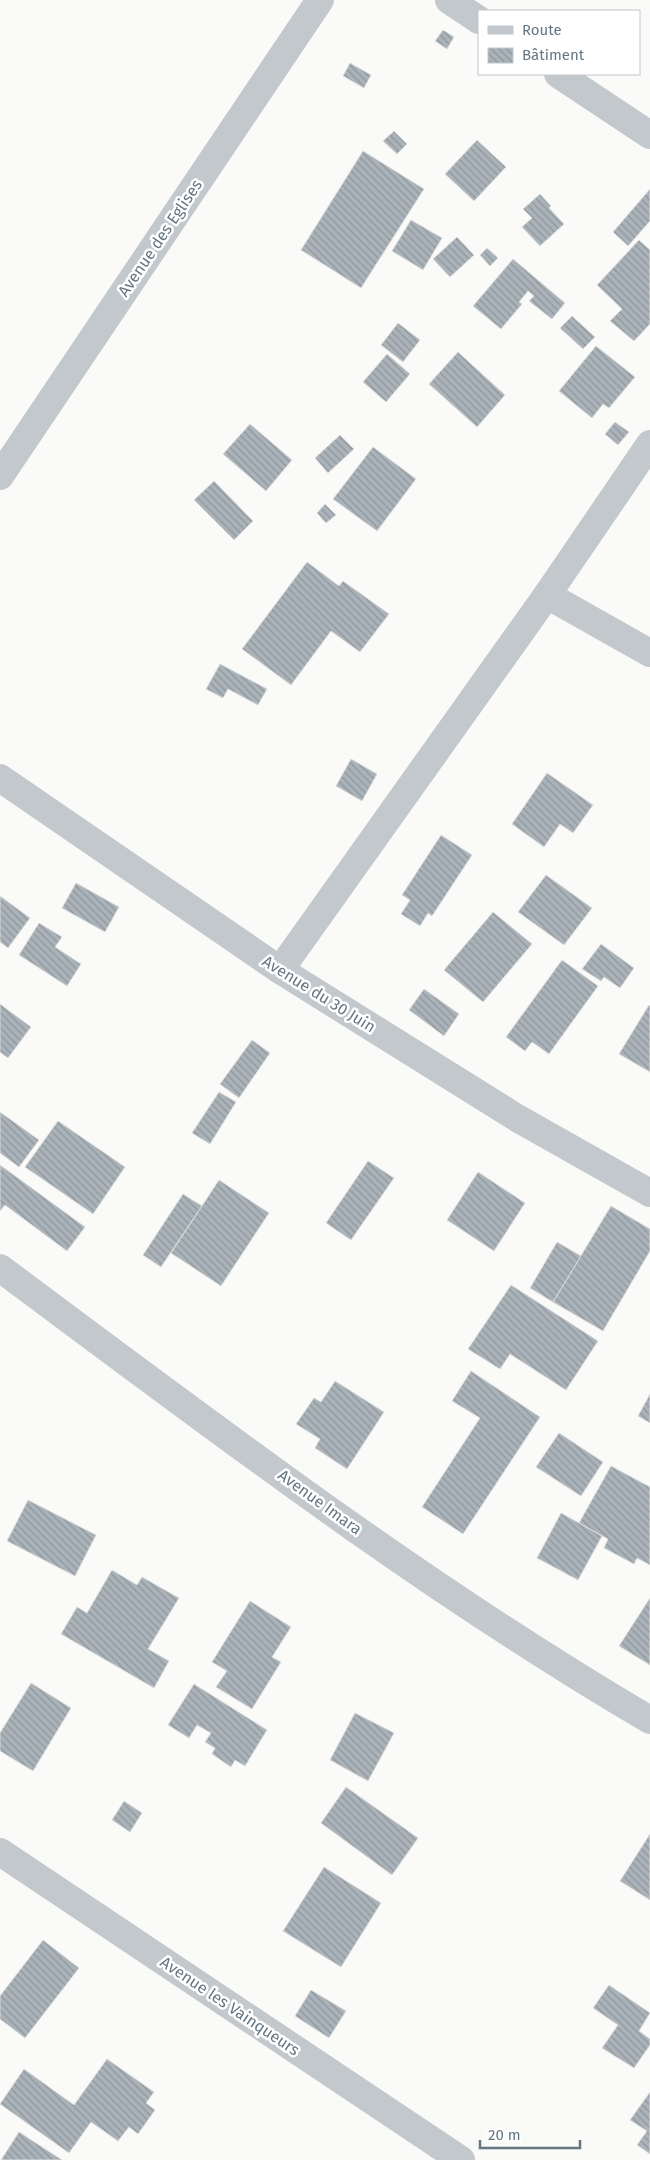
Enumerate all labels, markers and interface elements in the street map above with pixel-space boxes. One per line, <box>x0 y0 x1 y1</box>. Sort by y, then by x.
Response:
legend <box>478 10 640 75</box>
text: Route <box>522 21 562 39</box>
text: Bâtiment <box>522 46 585 64</box>
street label: Avenue des Eglises <box>114 176 206 300</box>
street label: Avenue du 30 Juin <box>259 952 379 1036</box>
street label: Avenue Imara <box>274 1465 366 1539</box>
street label: Avenue les Vainqueurs <box>157 1952 303 2060</box>
scale bar <box>480 2118 580 2150</box>
text: 20 m <box>488 2126 521 2144</box>

